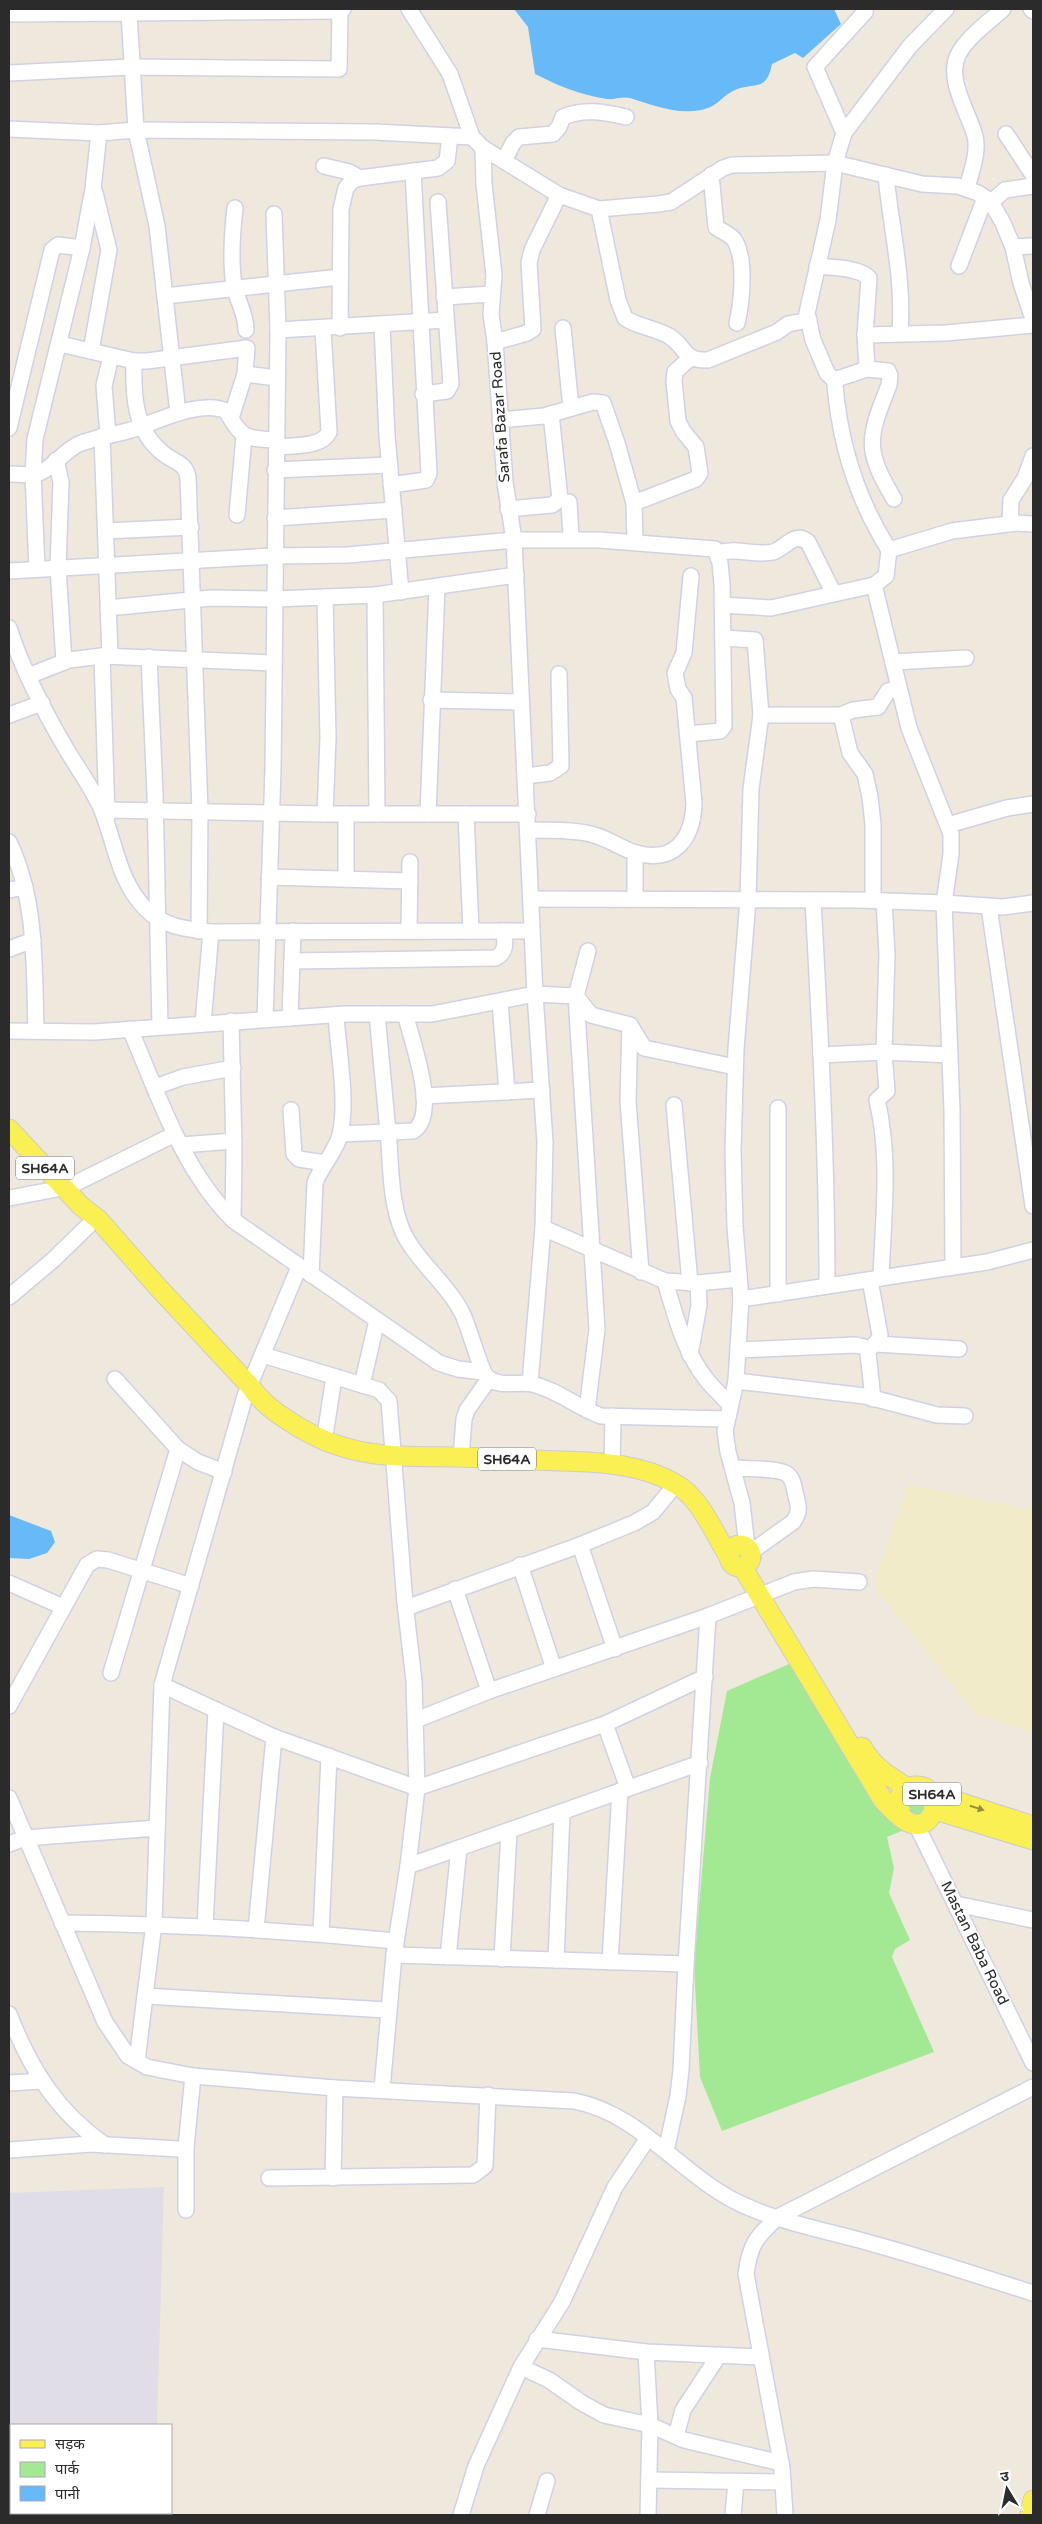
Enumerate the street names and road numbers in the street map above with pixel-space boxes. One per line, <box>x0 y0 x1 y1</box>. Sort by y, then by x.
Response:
street label: Sarafa Bazar Road <box>486 351 514 483</box>
road number: SH64A <box>16 1156 74 1180</box>
road number: SH64A <box>478 1448 536 1470</box>
road number: SH64A <box>903 1782 961 1806</box>
street label: Mastan Baba Road <box>937 1878 1013 2008</box>

